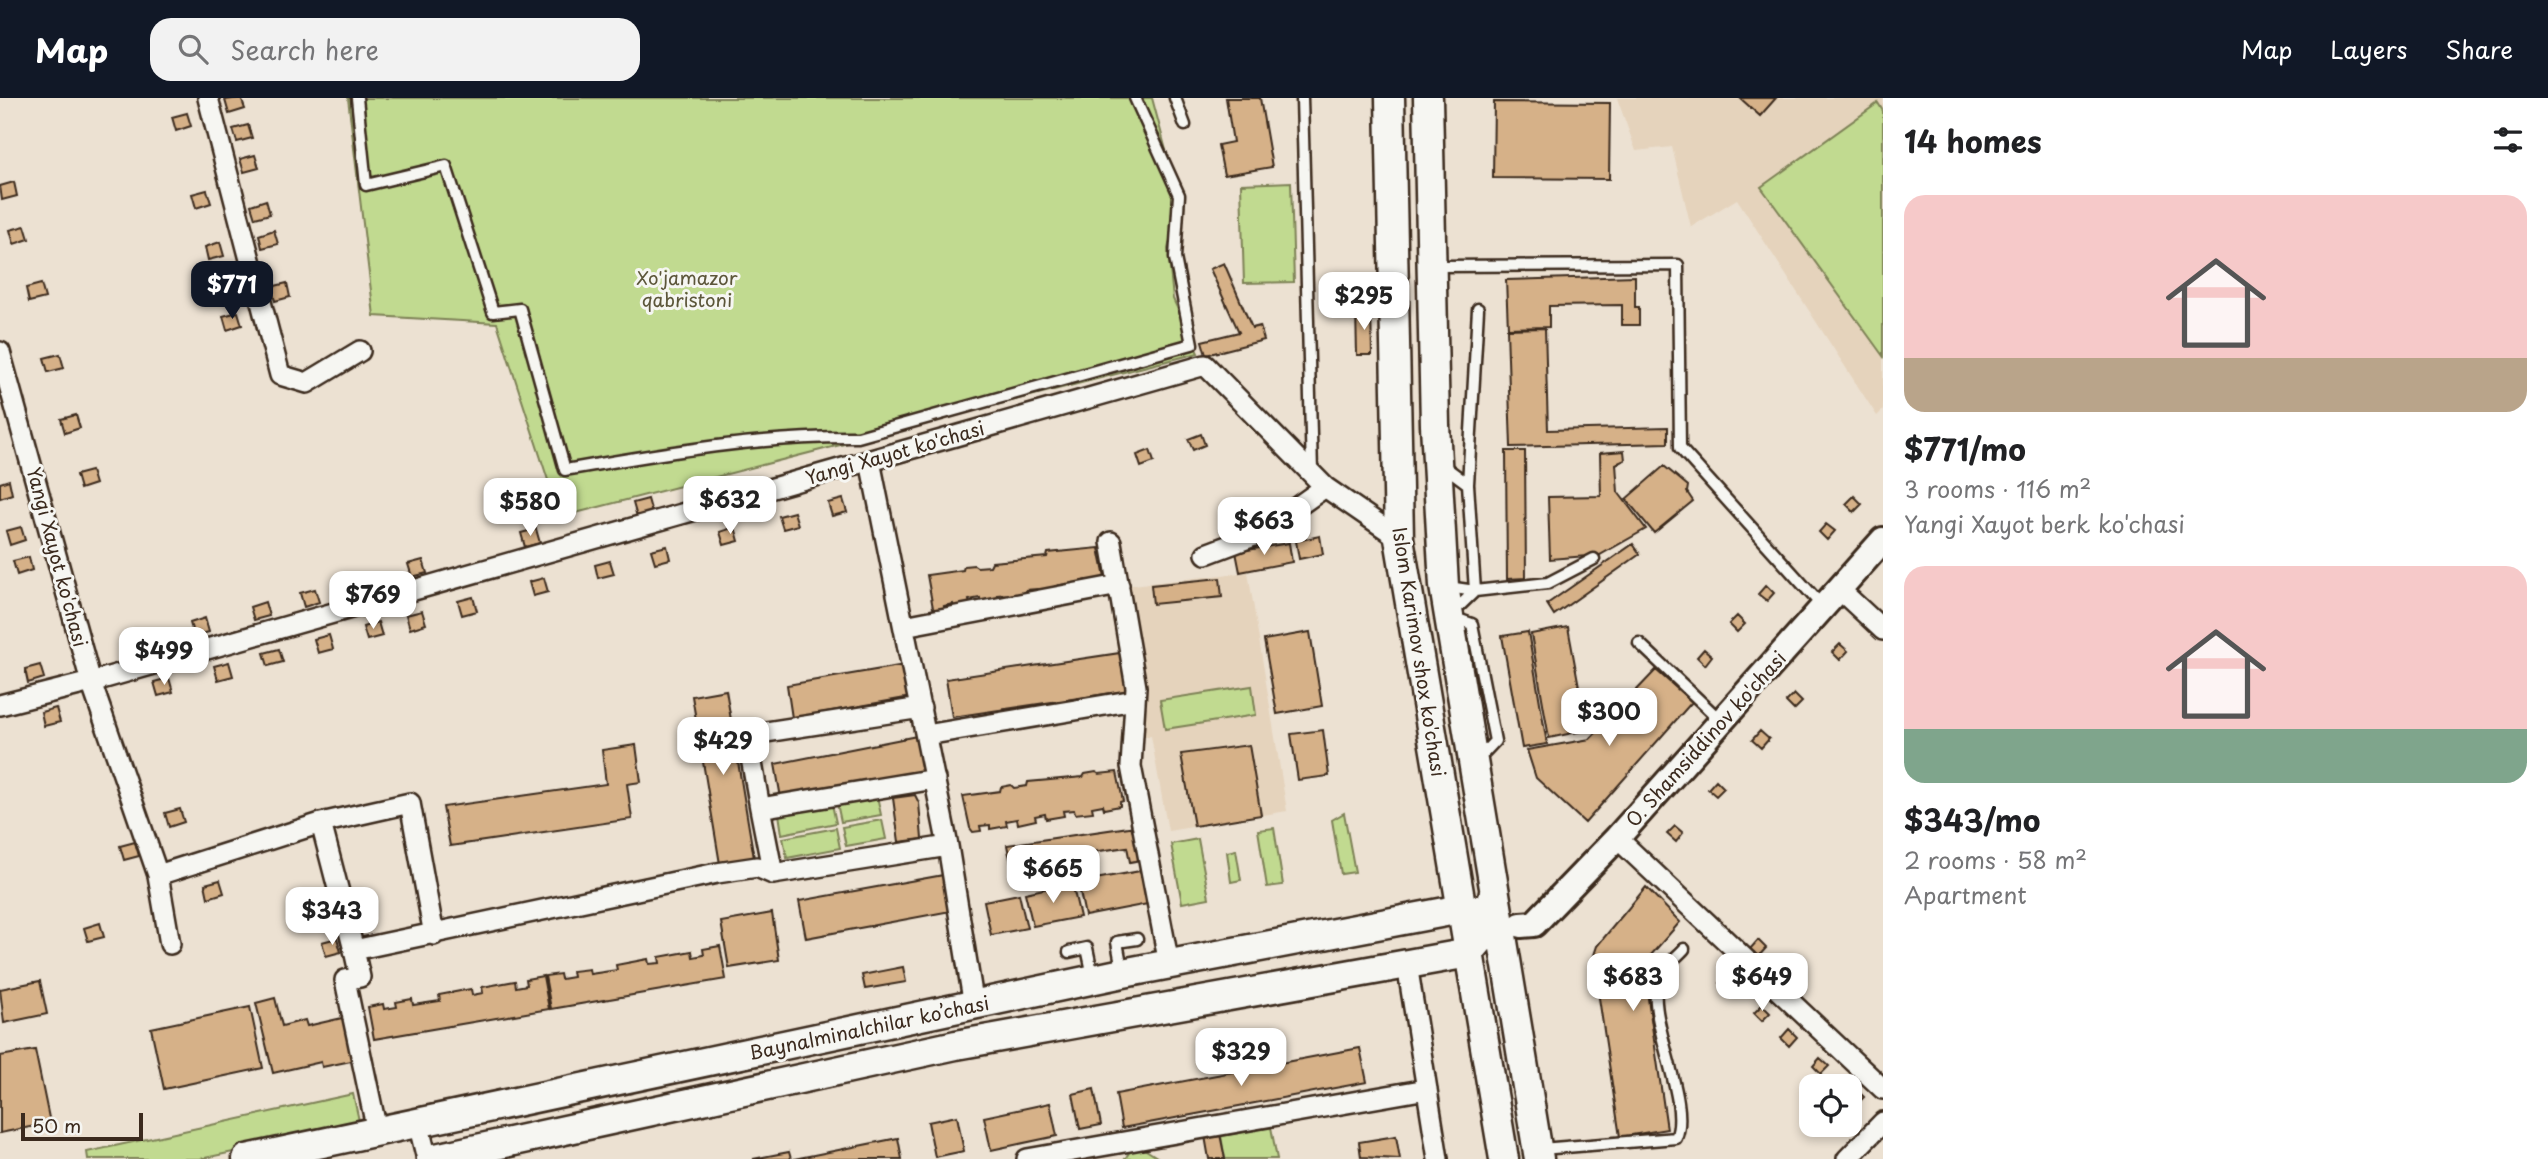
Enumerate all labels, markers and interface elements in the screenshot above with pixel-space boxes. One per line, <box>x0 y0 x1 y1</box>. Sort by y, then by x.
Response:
search box <box>150 18 640 81</box>
text: Map <box>35 24 108 74</box>
icon: search <box>174 30 212 68</box>
text: Search here <box>230 30 379 69</box>
text: Map <box>2241 31 2292 67</box>
text: Layers <box>2330 31 2407 67</box>
text: Share <box>2445 31 2513 67</box>
text: 14 homes <box>1904 118 2042 163</box>
icon: filters <box>2489 121 2527 159</box>
icon: home <box>2153 240 2279 366</box>
pin: $771 <box>191 262 273 321</box>
park label: Xo'jamazor qabristoni <box>636 263 738 313</box>
text: $771 <box>207 266 257 301</box>
pin: $295 <box>1323 272 1405 332</box>
text: $295 <box>1335 277 1393 312</box>
street label: Yangi Xayot ko'chasi <box>802 413 988 491</box>
text: $771/mo <box>1904 426 2026 471</box>
street label: Yangi Xayot ko'chasi <box>20 464 95 650</box>
text: 3 rooms · 116 m² <box>1904 471 2091 506</box>
pin: $632 <box>689 476 771 536</box>
pin: $580 <box>489 478 571 538</box>
text: $632 <box>699 481 761 516</box>
text: $580 <box>500 483 560 518</box>
pin: $663 <box>1223 498 1305 557</box>
text: $663 <box>1234 502 1294 537</box>
text: Yangi Xayot berk ko'chasi <box>1904 506 2185 541</box>
street label: Islom Karimov shox ko'chasi <box>1386 525 1454 779</box>
pin: $769 <box>332 572 414 631</box>
text: $769 <box>345 576 401 611</box>
icon: home <box>2153 611 2279 737</box>
pin: $499 <box>123 628 205 687</box>
text: $499 <box>135 632 193 667</box>
street label: O. Shamsiddinov ko'chasi <box>1619 644 1792 832</box>
pin: $300 <box>1568 688 1650 748</box>
text: $300 <box>1577 693 1641 728</box>
pin: $429 <box>682 718 764 777</box>
text: $429 <box>693 722 753 757</box>
text: $343/mo <box>1904 797 2040 842</box>
text: 2 rooms · 58 m² <box>1904 842 2087 877</box>
pin: $665 <box>1012 846 1094 905</box>
text: $665 <box>1023 850 1083 885</box>
text: Apartment <box>1904 877 2027 912</box>
pin: $343 <box>291 888 373 947</box>
text: $343 <box>302 892 362 927</box>
pin: $683 <box>1592 954 1674 1013</box>
pin: $649 <box>1721 954 1803 1013</box>
text: $683 <box>1603 958 1663 993</box>
text: $649 <box>1732 958 1792 993</box>
street label: Baynalminalchilar ko’chasi <box>746 988 992 1066</box>
pin: $329 <box>1200 1028 1282 1088</box>
text: $329 <box>1211 1033 1271 1068</box>
map controls <box>1799 1074 1862 1137</box>
button: locate <box>1799 1074 1862 1137</box>
scale bar <box>21 1110 144 1142</box>
text: 50 m <box>32 1111 81 1139</box>

